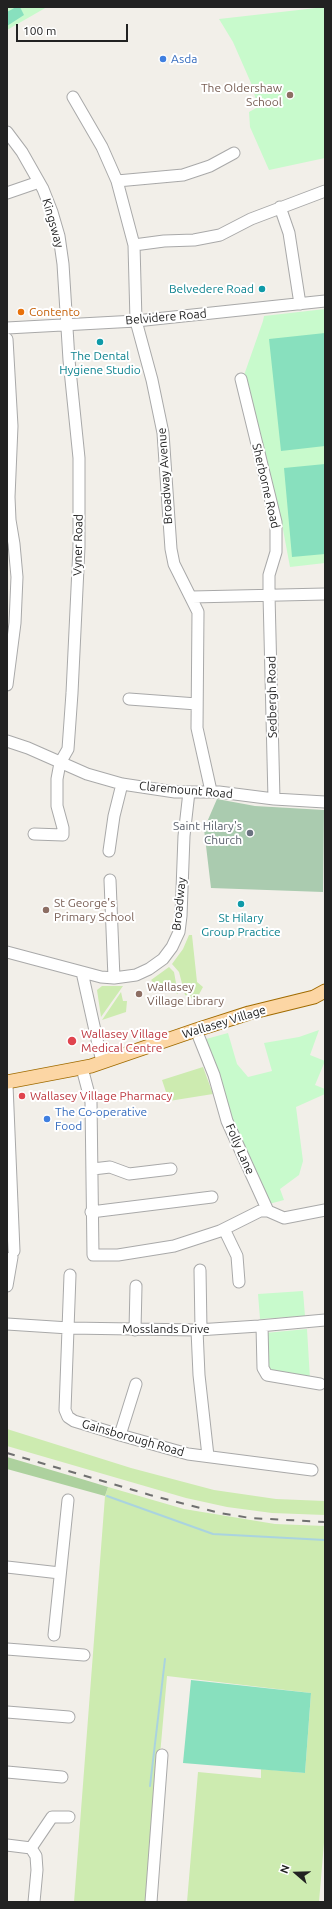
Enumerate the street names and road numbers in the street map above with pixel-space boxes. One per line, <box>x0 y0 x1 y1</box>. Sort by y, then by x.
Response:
street label: Kingsway <box>39 197 67 249</box>
street label: Belvidere Road <box>125 306 207 328</box>
street label: Broadway Avenue <box>154 427 176 525</box>
street label: Sherborne Road <box>249 442 283 530</box>
street label: Vyner Road <box>70 514 86 576</box>
street label: Sedbergh Road <box>264 656 280 738</box>
street label: Claremount Road <box>139 779 233 801</box>
street label: Broadway <box>169 877 189 931</box>
street label: Wallasey Village <box>180 1002 268 1042</box>
street label: Folly Lane <box>222 1121 258 1177</box>
street label: Mosslands Drive <box>122 1322 210 1336</box>
street label: Gainsborough Road <box>80 1417 186 1459</box>

